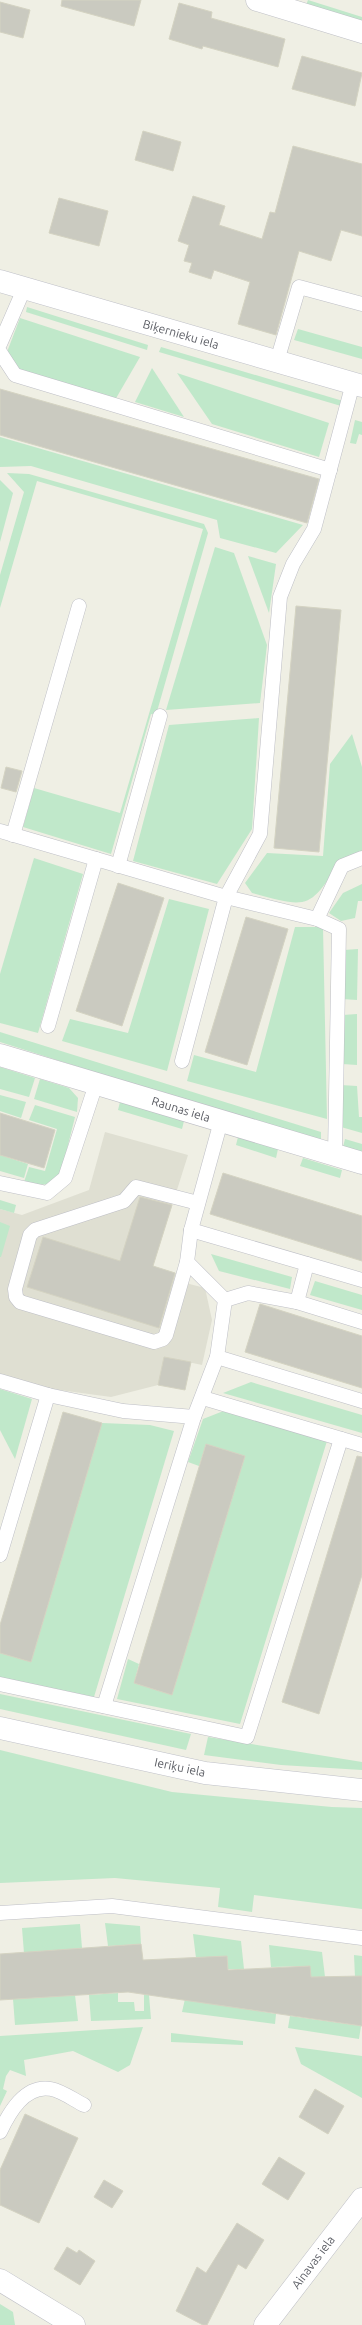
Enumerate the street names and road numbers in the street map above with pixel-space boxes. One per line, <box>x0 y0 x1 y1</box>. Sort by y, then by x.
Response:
street label: Biķernieku iela <box>141 317 221 351</box>
street label: Raunas iela <box>150 1094 212 1124</box>
street label: Ieriķu iela <box>153 1755 207 1779</box>
street label: Ainavas iela <box>289 2233 337 2291</box>

